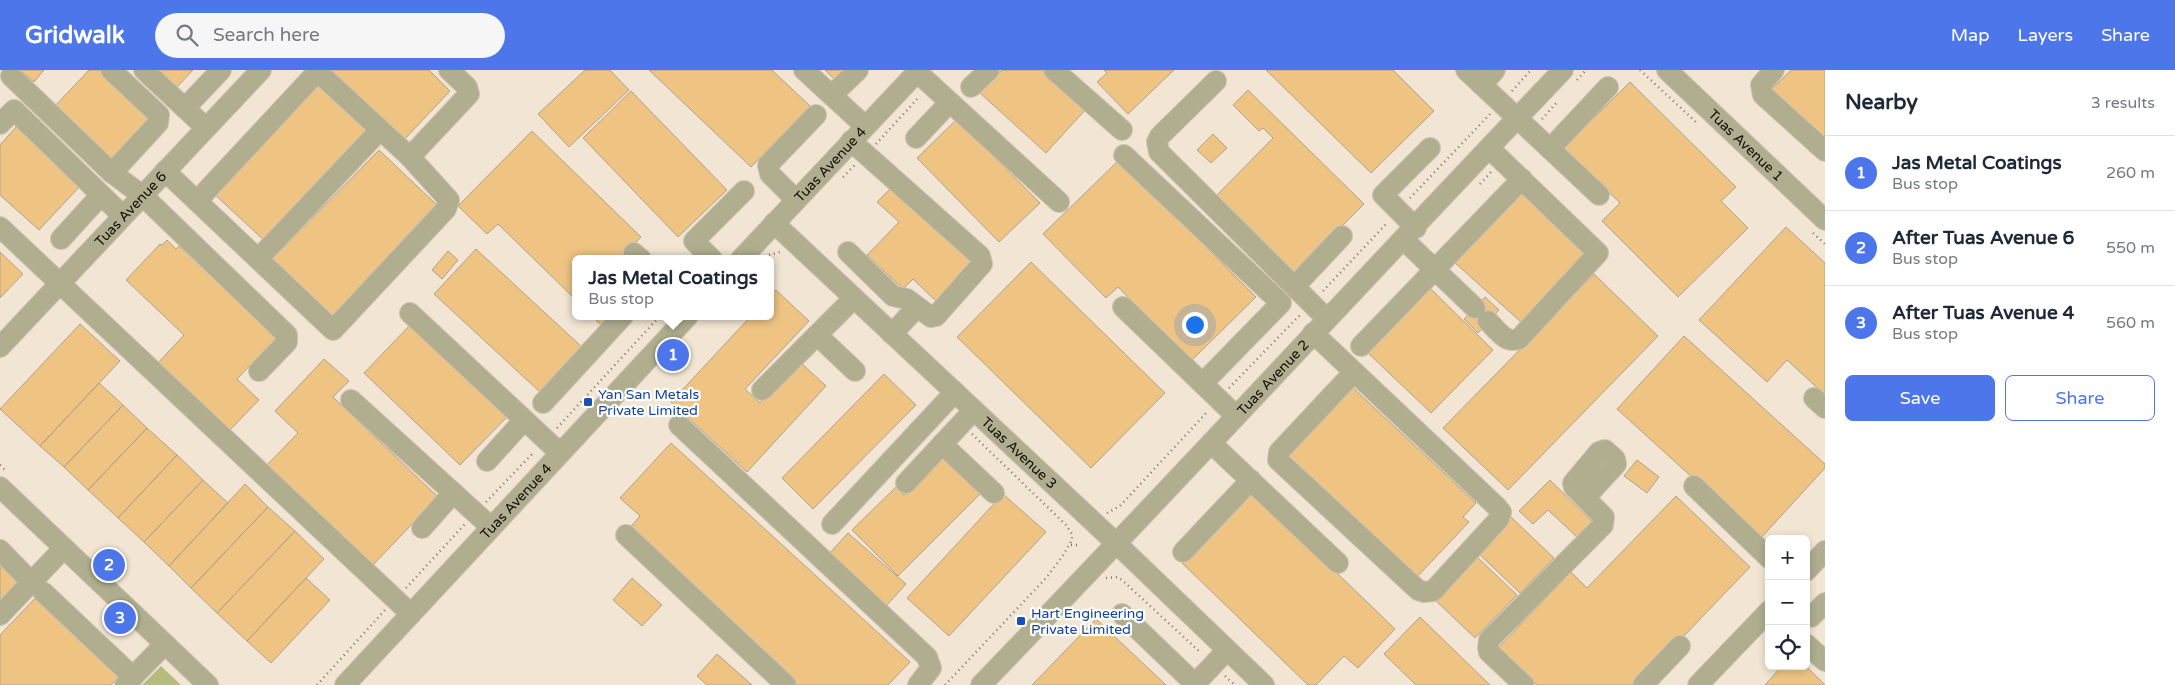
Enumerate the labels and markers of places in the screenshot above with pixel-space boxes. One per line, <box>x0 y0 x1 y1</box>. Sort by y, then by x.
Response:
pin: 1 <box>657 336 689 374</box>
place label: Yan San Metals Private Limited <box>598 386 699 419</box>
marker: Yan San Metals Private Limited <box>582 396 594 408</box>
pin: 2 <box>93 546 125 584</box>
pin: 3 <box>104 599 136 637</box>
place label: Hart Engineering Private Limited <box>1031 605 1144 638</box>
marker: Hart Engineering Private Limited <box>1015 615 1027 627</box>

